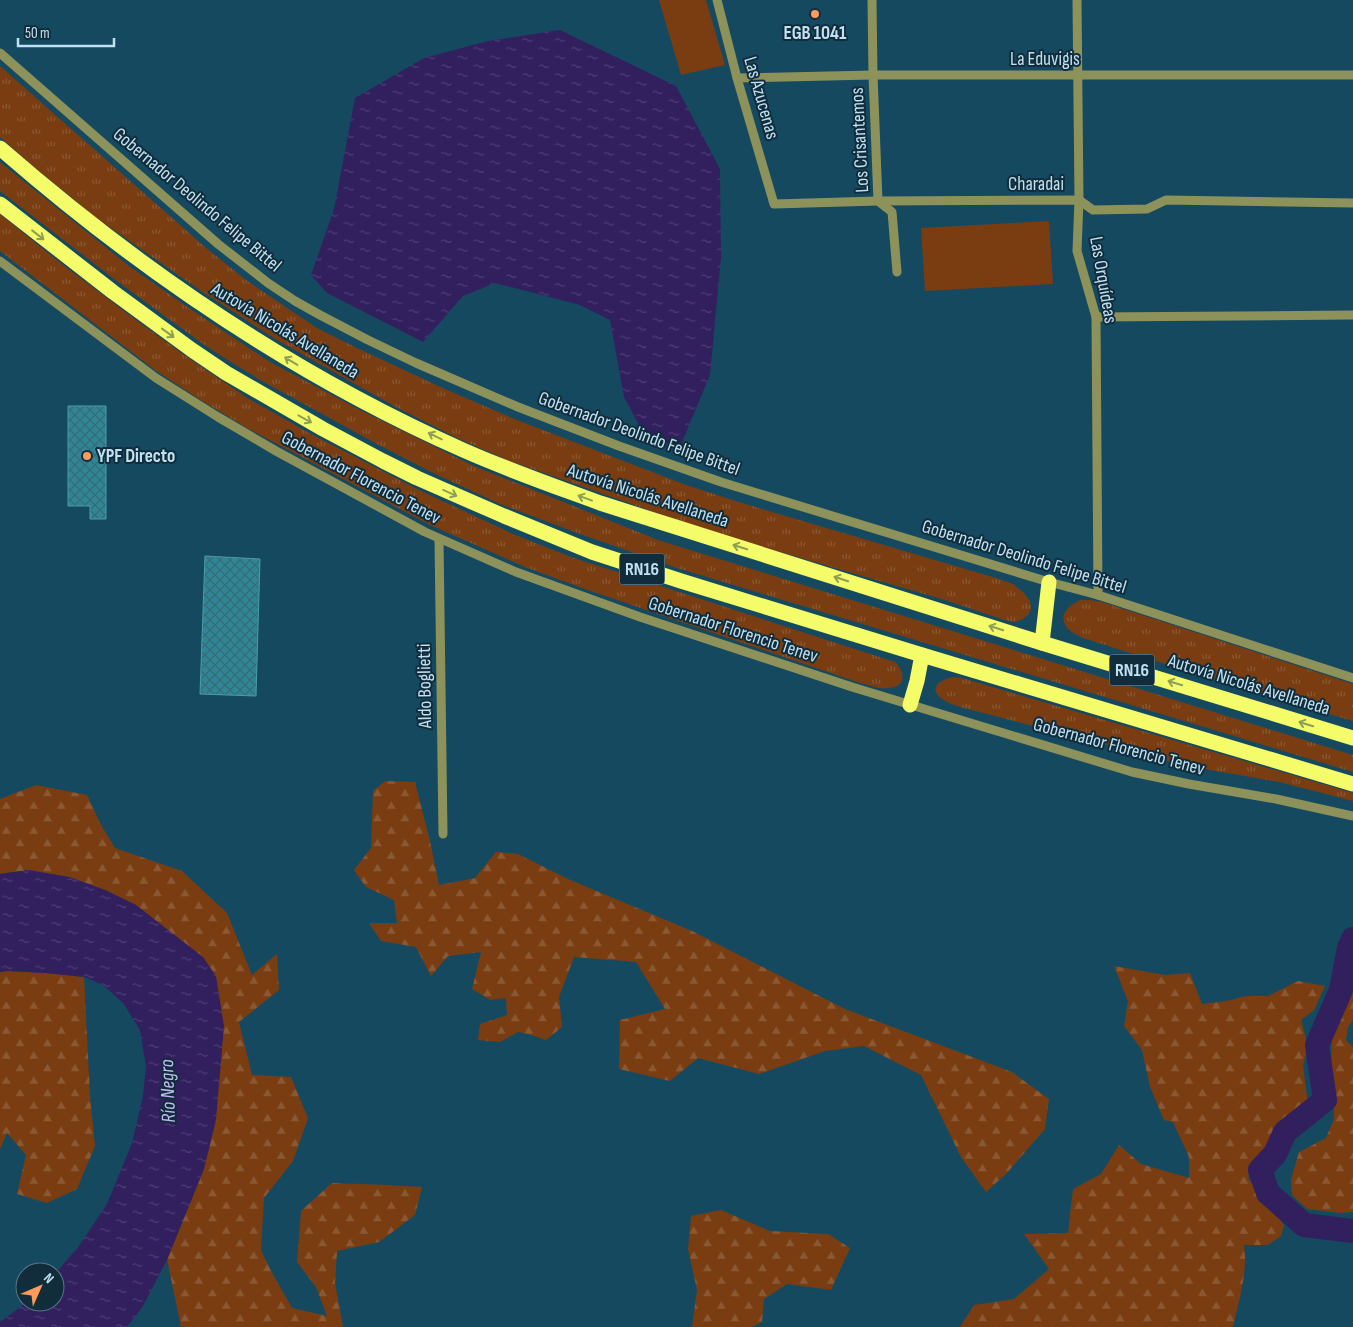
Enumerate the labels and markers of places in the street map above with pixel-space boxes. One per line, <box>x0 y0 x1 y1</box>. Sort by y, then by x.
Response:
marker: EGB 1041 <box>809 8 821 20</box>
place label: EGB 1041 <box>784 22 847 45</box>
place label: YPF Directo <box>97 445 175 468</box>
marker: YPF Directo <box>81 450 93 462</box>

